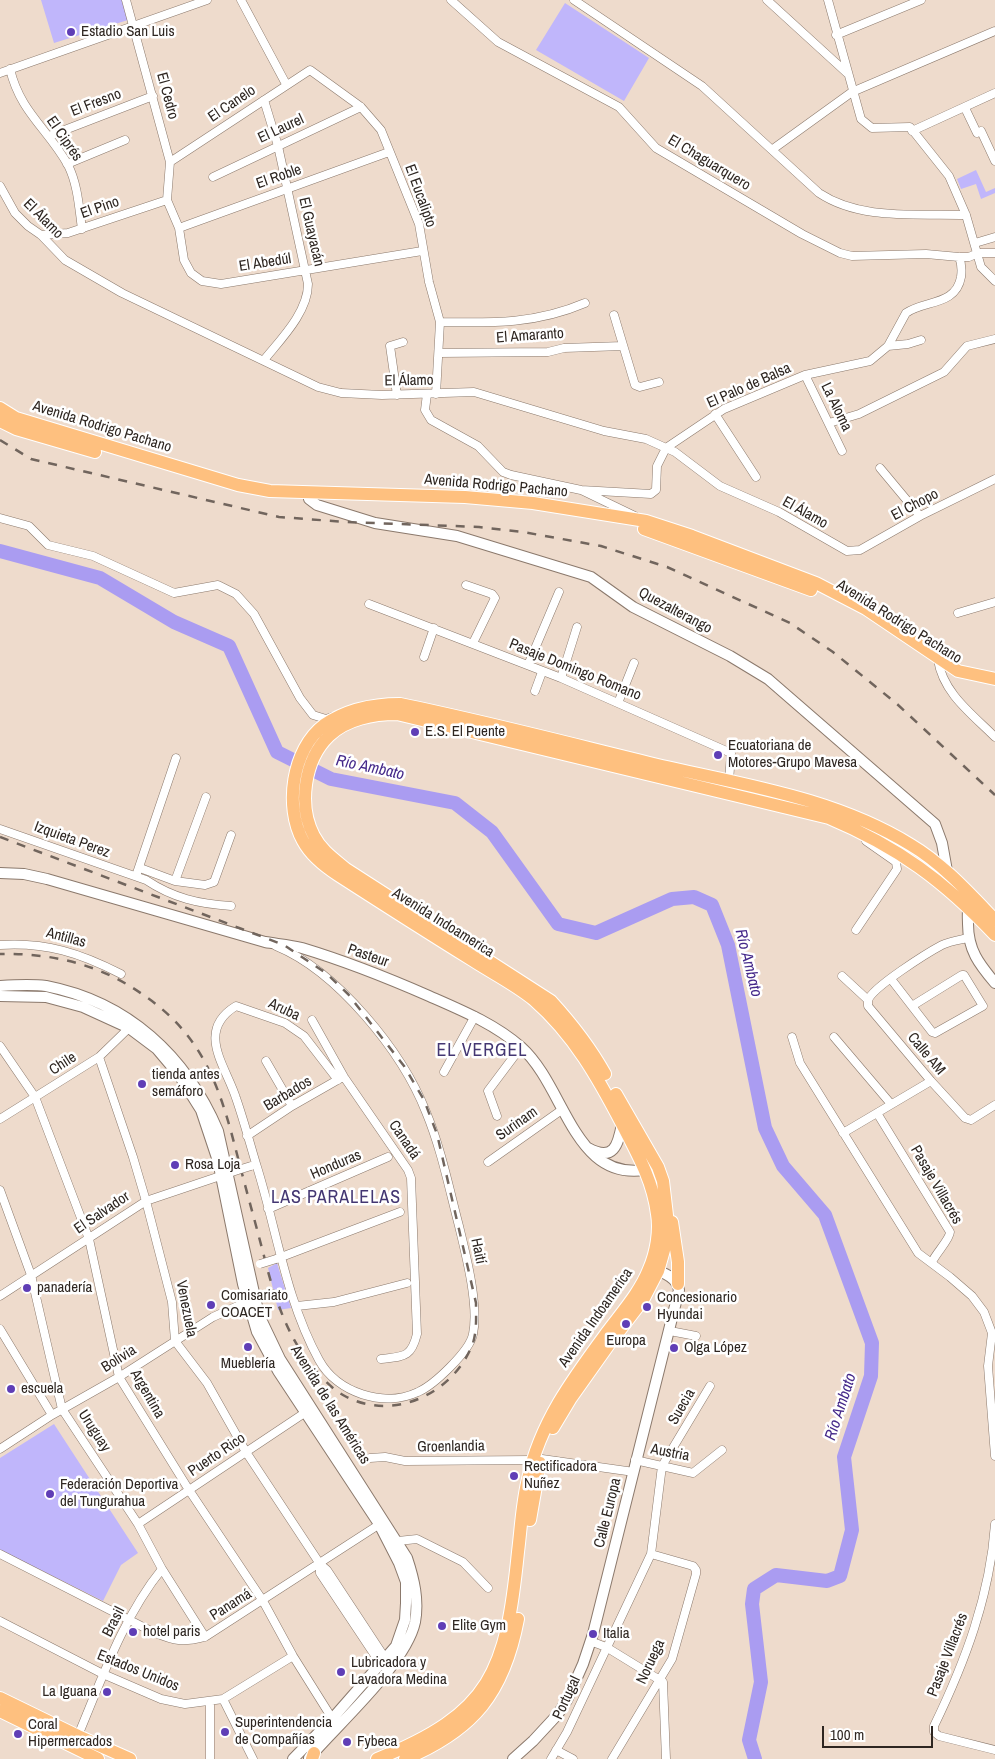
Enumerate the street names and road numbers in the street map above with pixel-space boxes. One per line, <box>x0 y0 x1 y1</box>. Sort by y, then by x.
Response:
street label: El Cedro <box>152 71 182 121</box>
street label: El Canelo <box>205 82 259 126</box>
street label: El Fresno <box>68 85 124 121</box>
street label: El Laurel <box>255 111 307 147</box>
street label: El Ciprés <box>42 113 86 165</box>
street label: El Chaguarquero <box>665 131 753 195</box>
street label: El Roble <box>254 161 304 193</box>
street label: El Eucalipto <box>400 162 440 230</box>
street label: El Pino <box>78 193 122 223</box>
street label: El Álamo <box>19 195 67 243</box>
street label: El Guayacán <box>294 196 328 268</box>
street label: El Abedúl <box>238 250 292 276</box>
street label: El Amaranto <box>496 325 564 347</box>
street label: El Palo de Balsa <box>704 359 794 413</box>
street label: El Álamo <box>384 372 434 390</box>
street label: La Aloma <box>817 380 855 434</box>
street label: Avenida Rodrigo Pachano <box>30 397 174 457</box>
street label: Avenida Rodrigo Pachano <box>423 471 569 501</box>
street label: El Chopo <box>888 485 942 525</box>
street label: El Álamo <box>779 493 831 533</box>
street label: Avenida Rodrigo Pachano <box>833 576 965 668</box>
street label: Quezalterango <box>635 584 715 638</box>
street label: Pasaje Domingo Romano <box>506 635 644 705</box>
street label: Izquieta Perez <box>32 818 112 862</box>
street label: Avenida Indoamerica <box>389 884 497 962</box>
street label: Antillas <box>44 924 88 952</box>
street label: Pasteur <box>345 941 391 971</box>
street label: Aruba <box>265 995 303 1025</box>
street label: Calle AM <box>903 1029 949 1079</box>
street label: Chile <box>46 1049 80 1079</box>
street label: Barbados <box>261 1073 315 1115</box>
street label: Surinam <box>493 1103 541 1145</box>
street label: Canadá <box>384 1117 424 1163</box>
street label: Pasaje Villacrés <box>906 1142 966 1228</box>
street label: Honduras <box>308 1146 364 1184</box>
street label: El Salvador <box>71 1188 133 1238</box>
street label: Haití <box>466 1236 490 1266</box>
street label: Avenida Indoamerica <box>555 1265 637 1371</box>
street label: Venezuela <box>172 1279 200 1339</box>
street label: Bolivia <box>98 1341 140 1377</box>
street label: Avenida de las Américas <box>286 1342 374 1468</box>
street label: Argentina <box>126 1366 168 1422</box>
street label: Suecia <box>665 1386 699 1428</box>
street label: Uruguay <box>74 1407 114 1455</box>
street label: Puerto Rico <box>185 1429 249 1481</box>
street label: Groenlandia <box>417 1437 485 1457</box>
street label: Austria <box>649 1440 691 1466</box>
street label: Calle Europa <box>591 1476 625 1550</box>
street label: Panamá <box>207 1585 255 1625</box>
street label: Brasil <box>99 1604 129 1640</box>
street label: Pasaje Villacrés <box>924 1611 972 1699</box>
street label: Noruega <box>633 1637 669 1687</box>
street label: Estados Unidos <box>94 1646 182 1696</box>
street label: Portugal <box>549 1673 585 1723</box>

